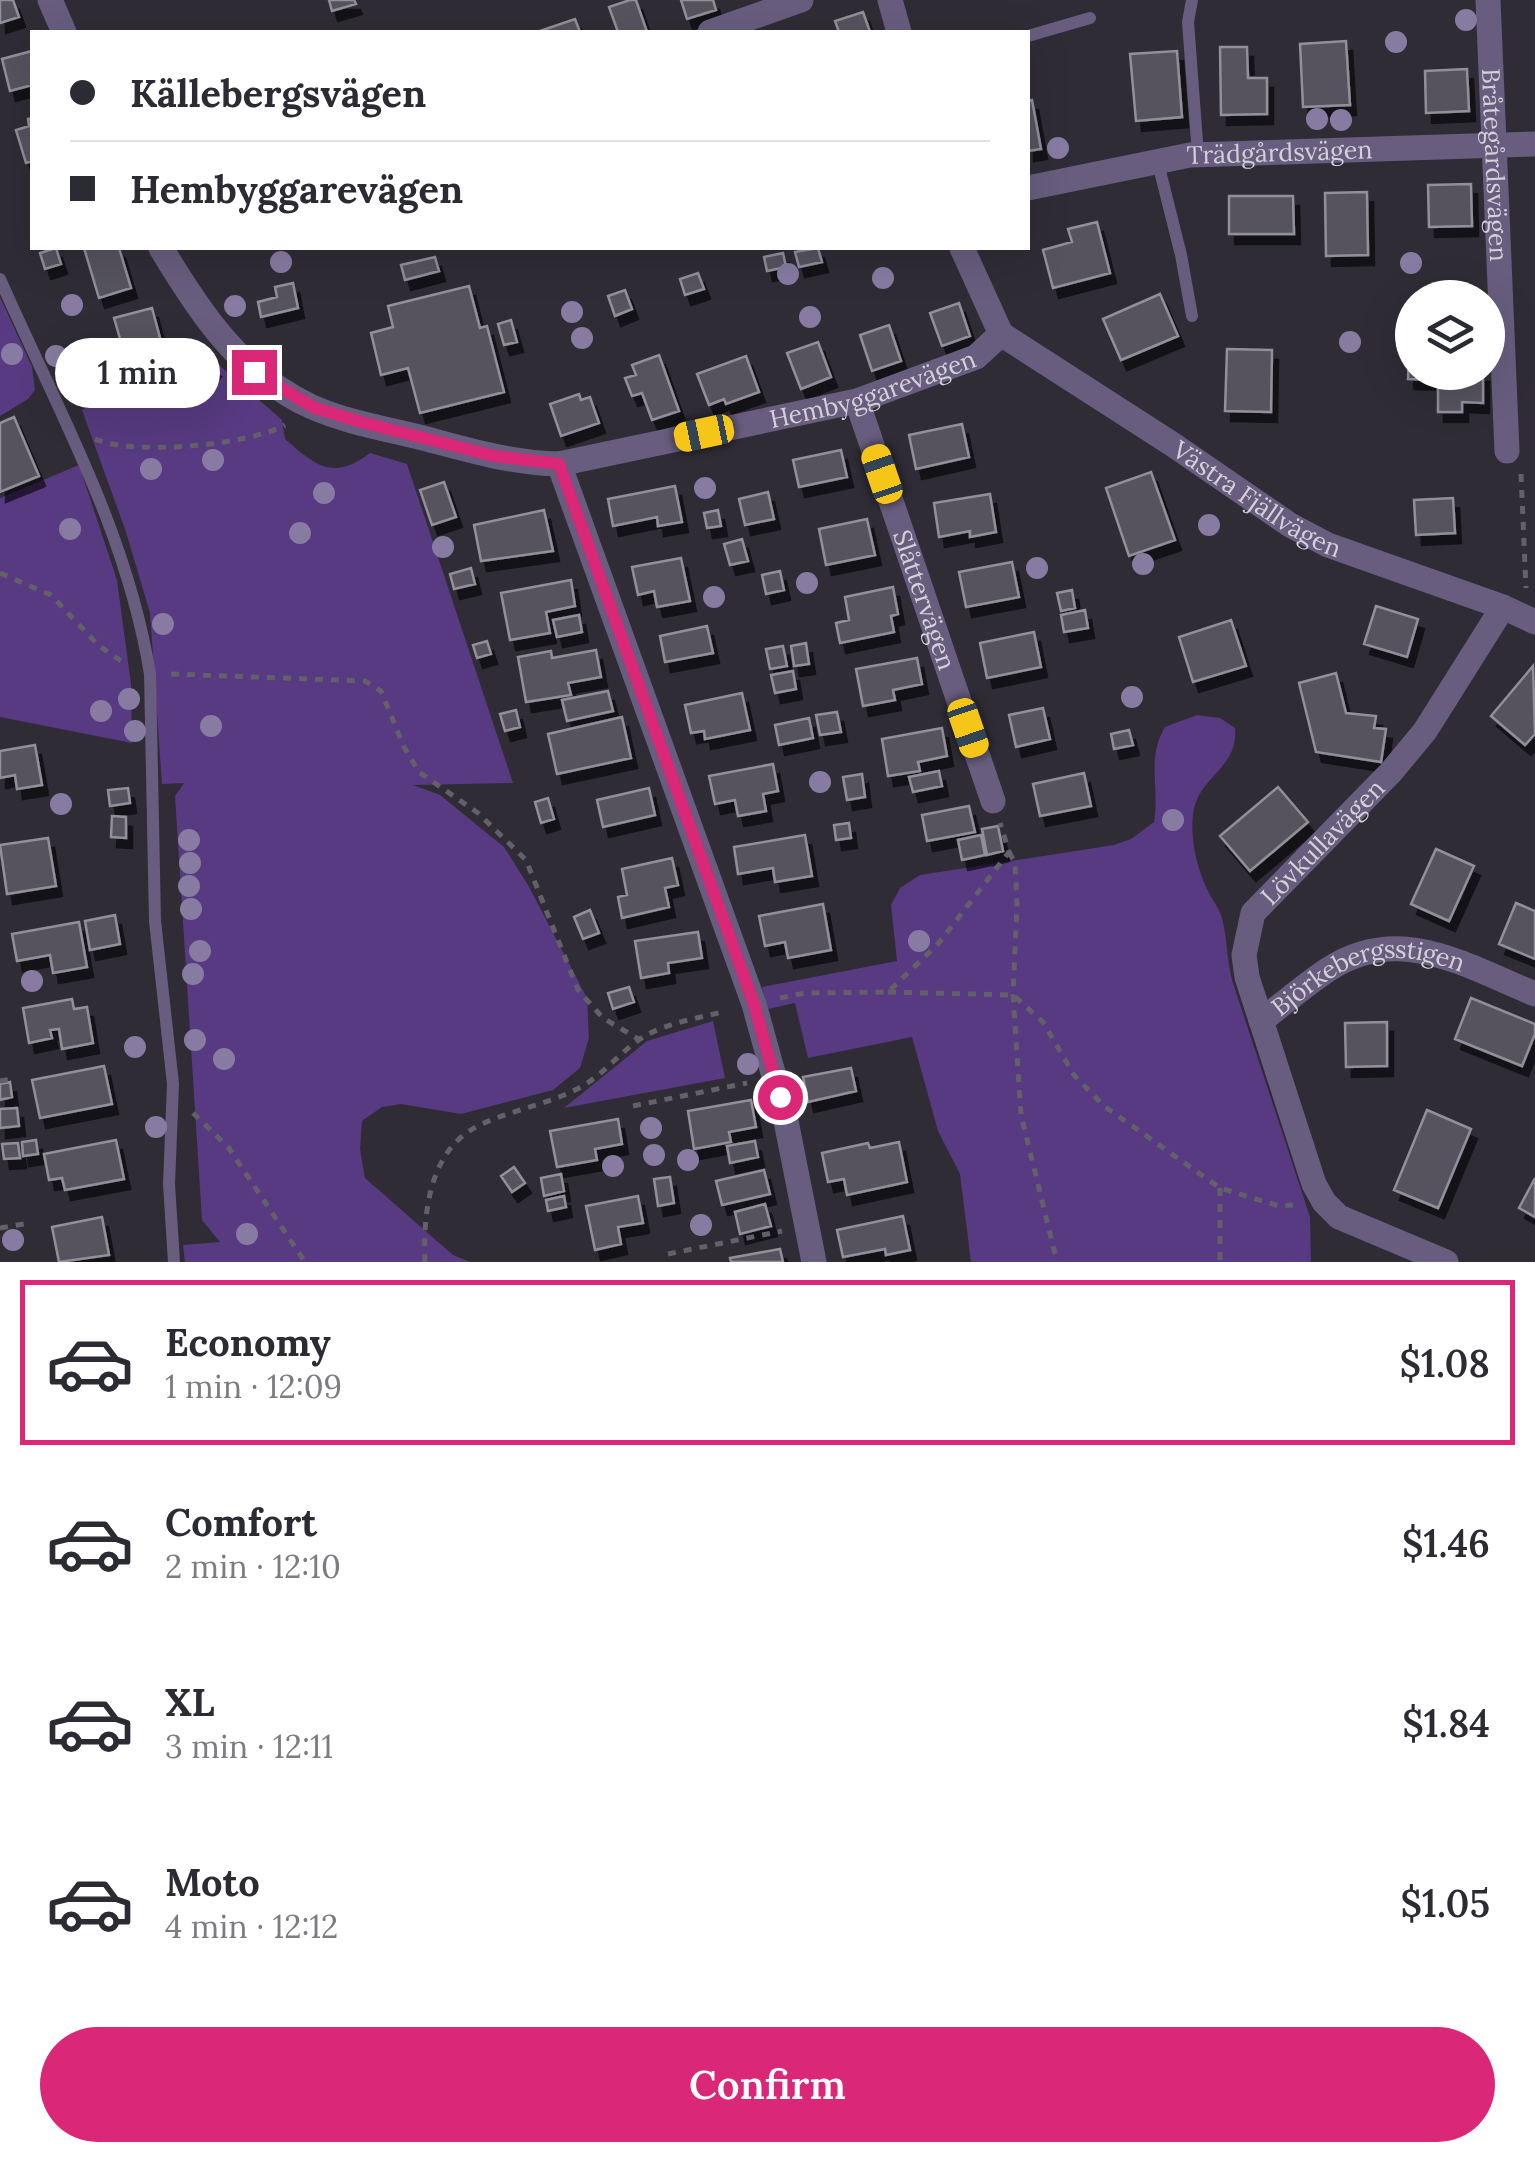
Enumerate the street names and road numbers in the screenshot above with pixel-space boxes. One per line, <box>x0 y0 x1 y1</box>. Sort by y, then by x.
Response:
street label: Bråtegårdsvägen <box>1475 67 1515 262</box>
street label: Trädgårdsvägen <box>1186 133 1373 171</box>
street label: Hembyggarevägen <box>767 342 980 435</box>
street label: Västra Fjällvägen <box>1166 433 1345 564</box>
street label: Slåttervägen <box>886 526 963 674</box>
street label: Lövkullavägen <box>1254 772 1391 912</box>
street label: Björkebergsstigen <box>1265 933 1469 1023</box>

